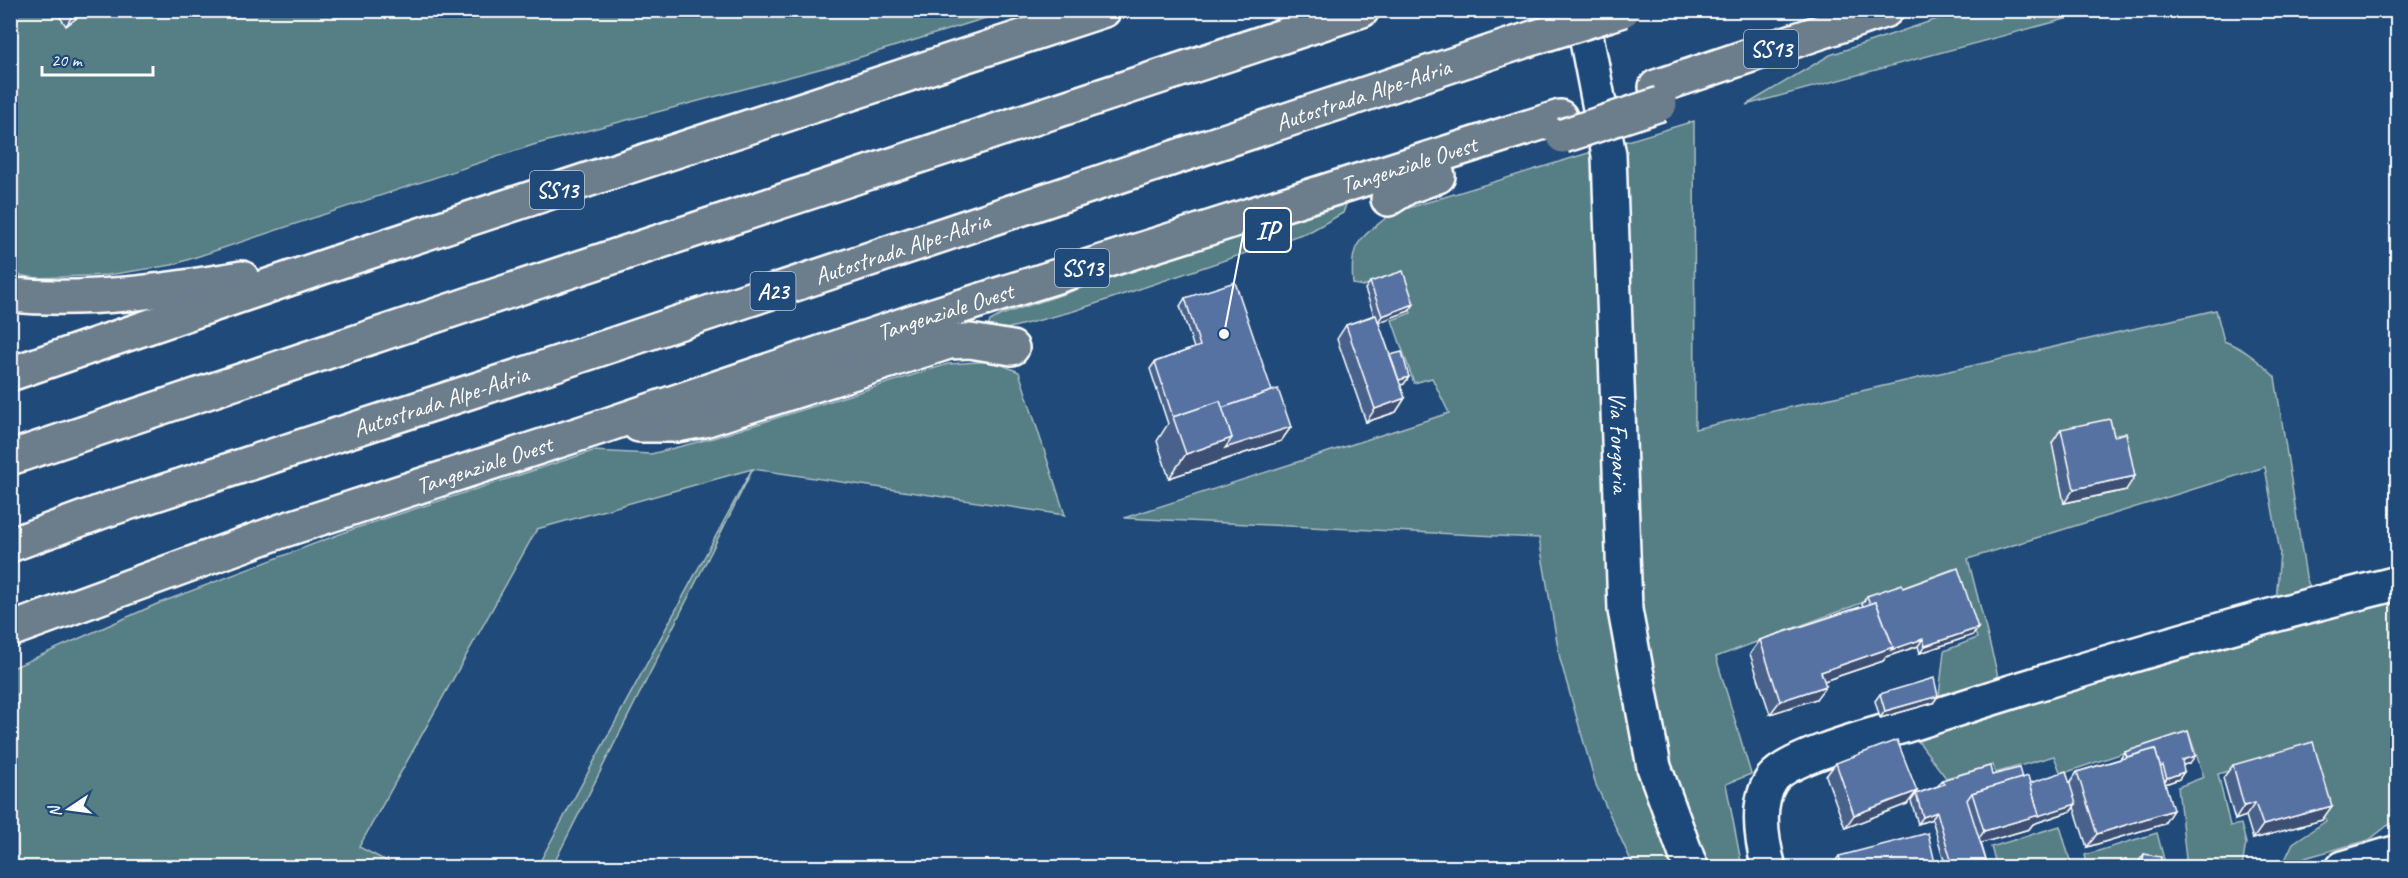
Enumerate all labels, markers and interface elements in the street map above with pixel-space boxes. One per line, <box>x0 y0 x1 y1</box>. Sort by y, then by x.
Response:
road number: SS13 <box>1744 30 1798 68</box>
scale bar <box>42 39 153 77</box>
text: 20 m <box>51 49 84 71</box>
street label: Autostrada Alpe-Adria <box>1272 51 1456 138</box>
street label: Tangenziale Ovest <box>1337 129 1482 201</box>
road number: SS13 <box>530 171 584 209</box>
street label: Autostrada Alpe-Adria <box>811 205 995 291</box>
callout: IP <box>1244 208 1291 252</box>
text: IP <box>1256 214 1283 247</box>
road number: SS13 <box>1055 249 1109 287</box>
road number: A23 <box>750 272 796 310</box>
street label: Tangenziale Ovest <box>873 275 1019 348</box>
street label: Autostrada Alpe-Adria <box>349 358 533 444</box>
street label: Via Forgaria <box>1602 391 1636 495</box>
street label: Tangenziale Ovest <box>412 428 558 501</box>
north arrow <box>39 779 99 839</box>
text: N <box>44 802 66 819</box>

